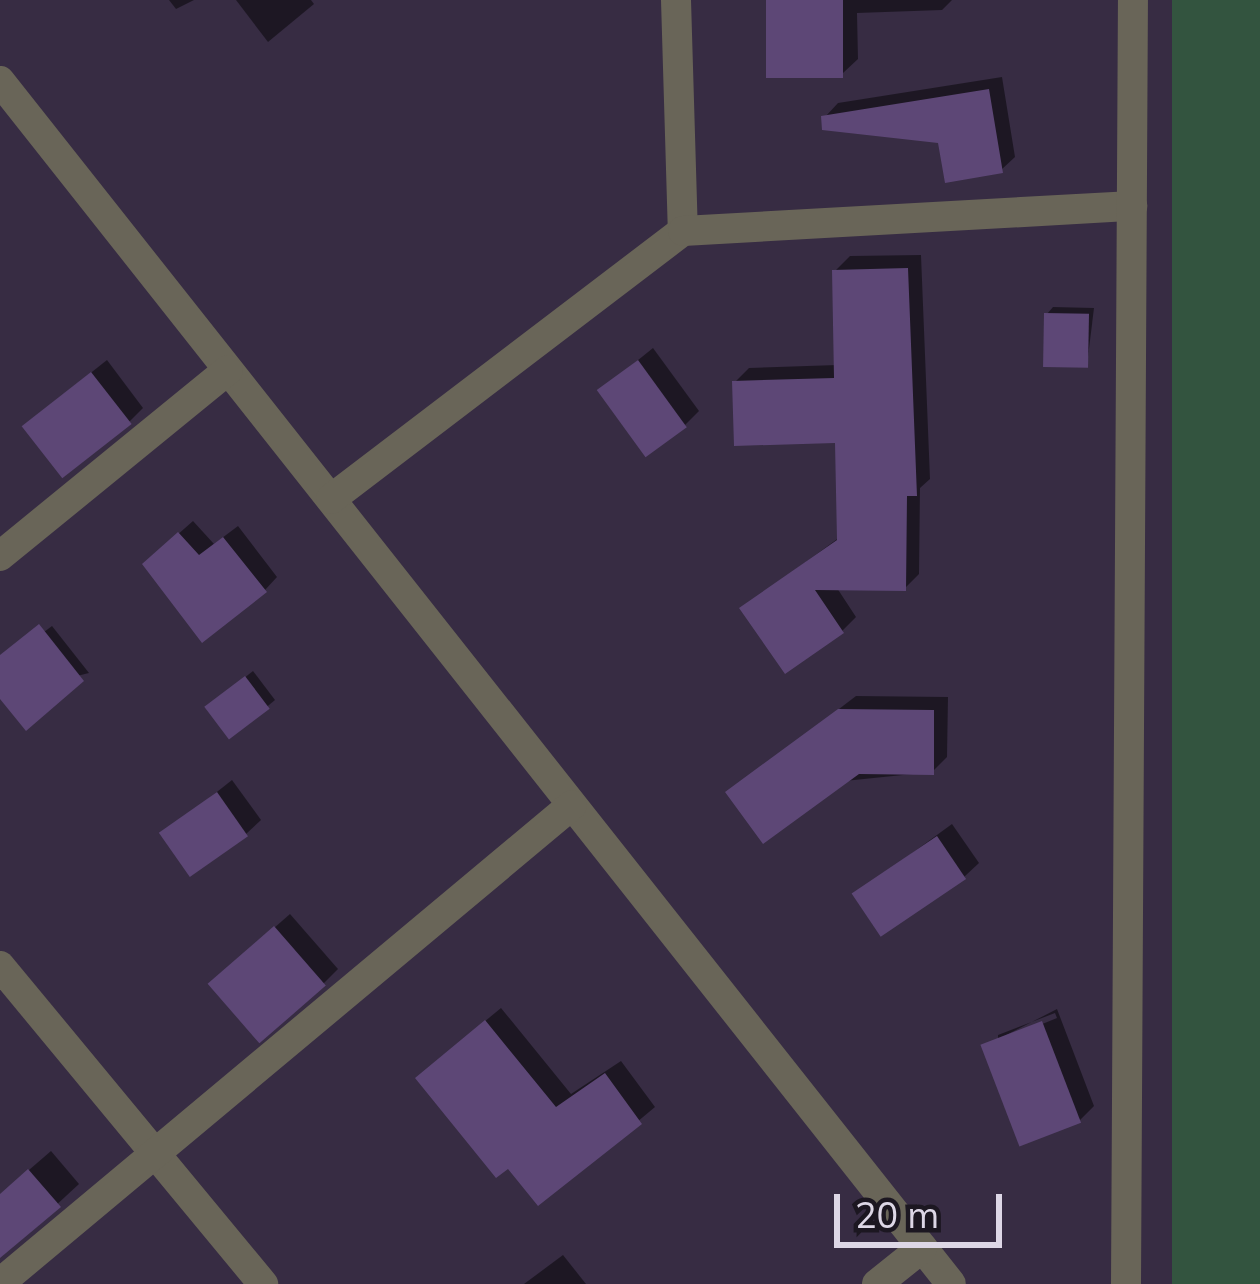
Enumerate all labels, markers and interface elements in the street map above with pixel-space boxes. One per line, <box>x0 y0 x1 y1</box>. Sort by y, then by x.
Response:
scale bar <box>840 1170 1008 1244</box>
text: 20 m <box>855 1192 939 1237</box>

